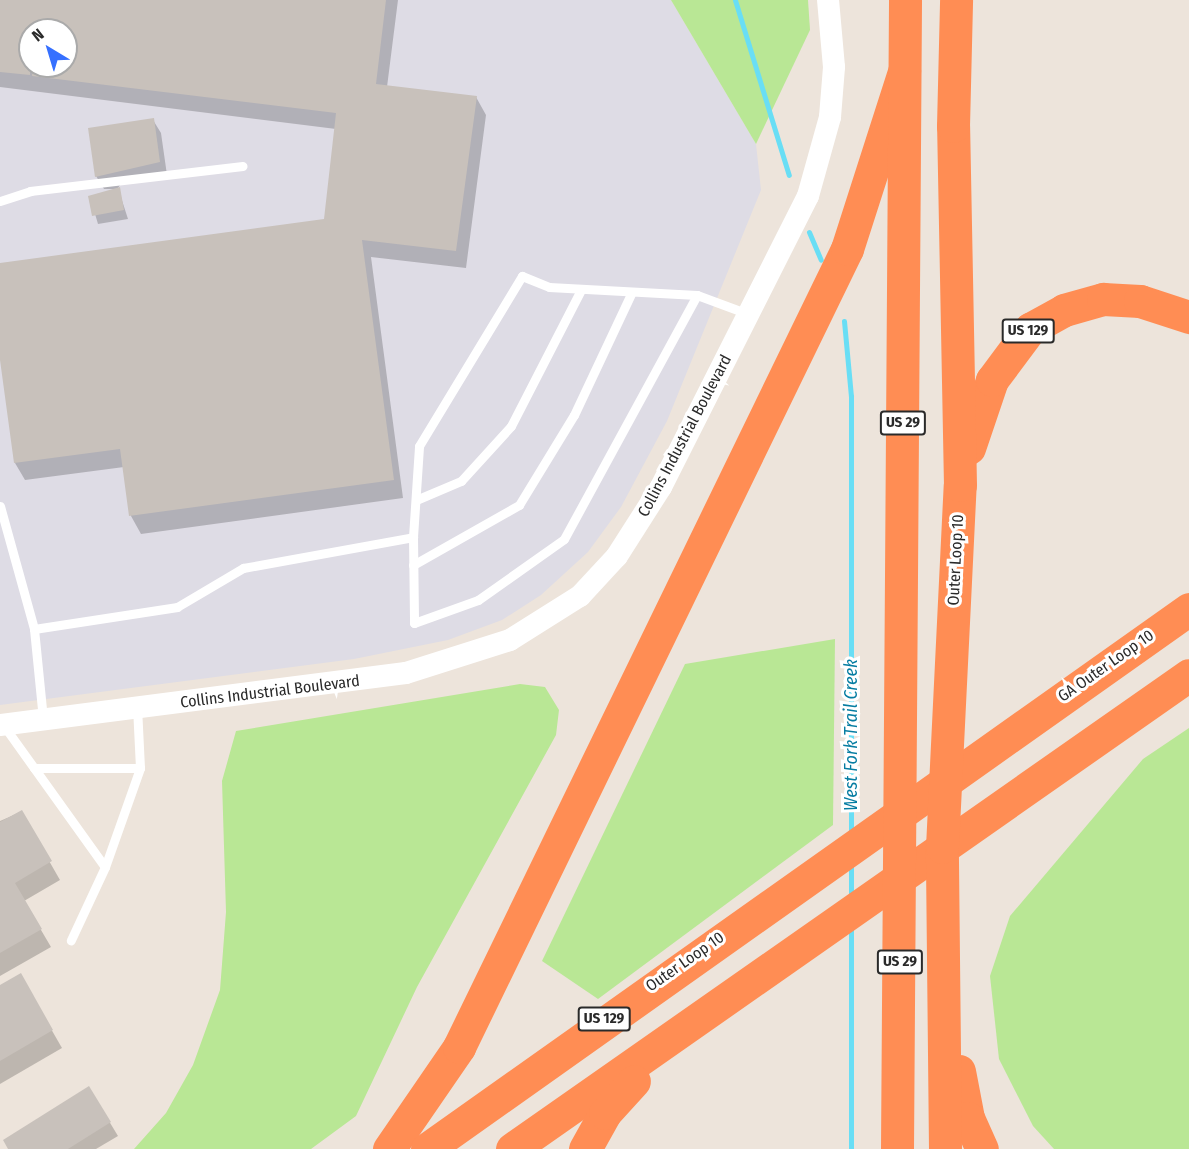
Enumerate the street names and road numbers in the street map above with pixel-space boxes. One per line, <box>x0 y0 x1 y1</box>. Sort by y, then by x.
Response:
road number: US 129 <box>1001 319 1055 343</box>
street label: Collins Industrial Boulevard <box>634 352 736 520</box>
road number: US 29 <box>879 411 927 435</box>
street label: Outer Loop 10 <box>944 514 968 606</box>
street label: GA Outer Loop 10 <box>1054 626 1158 706</box>
street label: Collins Industrial Boulevard <box>179 671 361 713</box>
street label: Outer Loop 10 <box>642 928 728 996</box>
road number: US 29 <box>876 950 924 974</box>
road number: US 129 <box>577 1007 631 1031</box>

